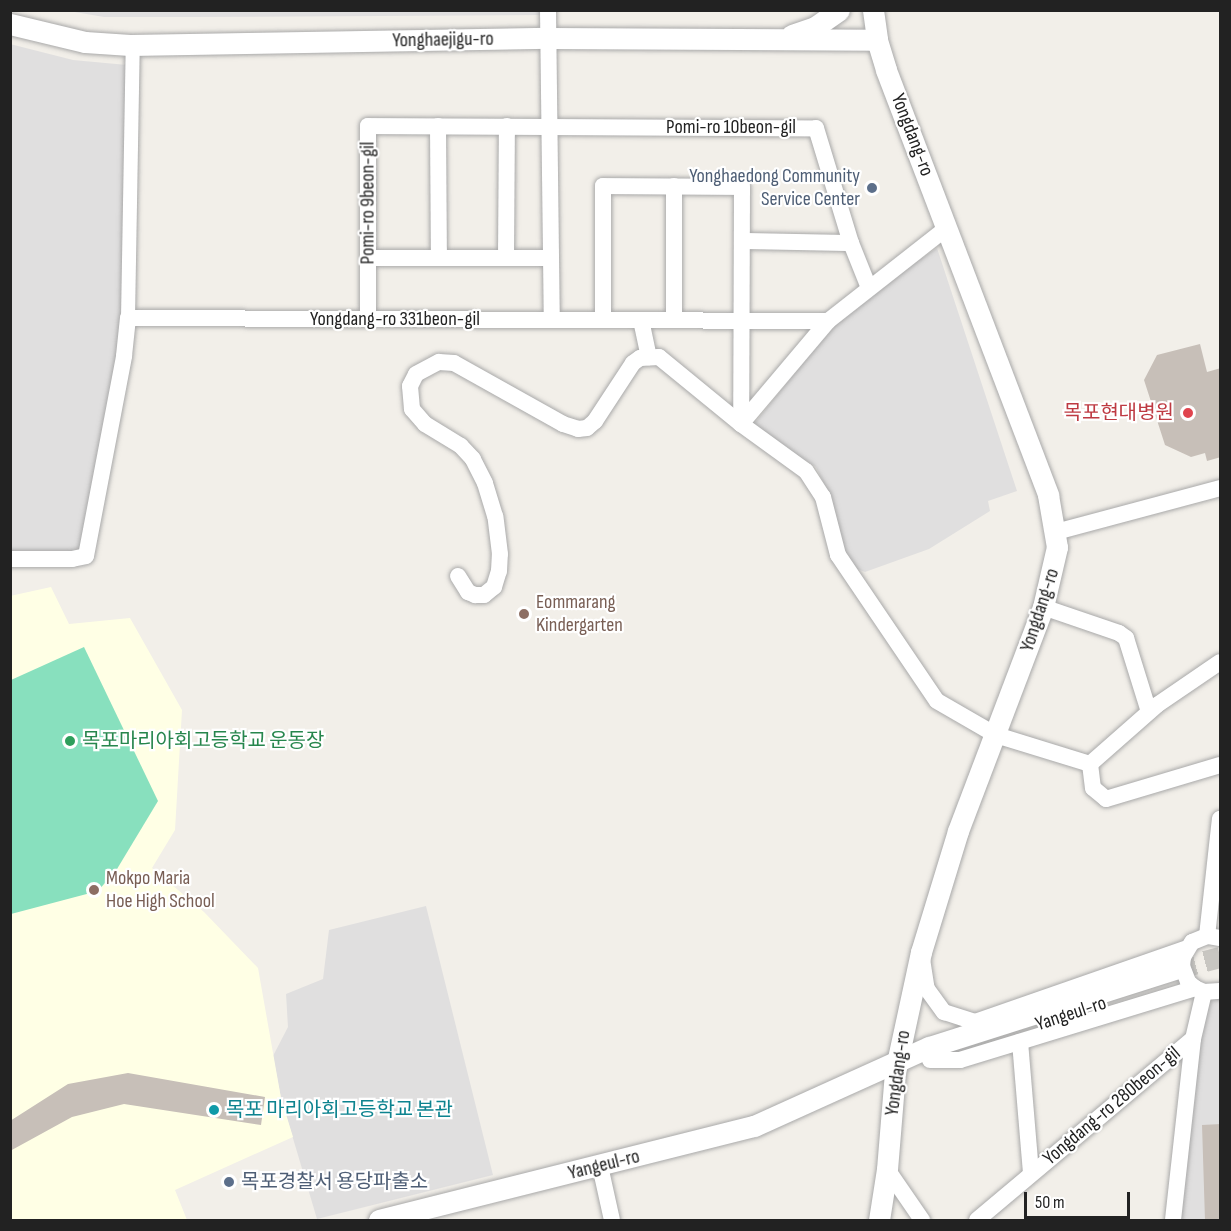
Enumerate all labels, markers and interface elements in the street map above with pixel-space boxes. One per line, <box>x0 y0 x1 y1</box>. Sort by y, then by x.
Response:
street label: Yonghaejigu-ro <box>392 27 494 53</box>
street label: Yongdang-ro <box>885 90 939 180</box>
street label: Pomi-ro 10beon-gil <box>666 115 796 139</box>
street label: Pomi-ro 9beon-gil <box>356 142 380 264</box>
place label: Yonghaedong Community Service Center <box>689 164 860 211</box>
marker: Yonghaedong Community Service Center <box>865 181 879 195</box>
street label: Yongdang-ro 331beon-gil <box>310 307 480 331</box>
place label: 목포현대병원 <box>1064 401 1174 425</box>
marker: 목포현대병원 <box>1179 404 1197 422</box>
street label: Yongdang-ro <box>1015 565 1065 655</box>
place label: Eommarang Kindergarten <box>536 590 623 637</box>
marker: Eommarang Kindergarten <box>517 607 531 621</box>
place label: 목포마리아회고등학교 운동장 <box>82 729 324 753</box>
marker: 목포마리아회고등학교 운동장 <box>63 734 77 748</box>
place label: Mokpo Maria Hoe High School <box>106 867 215 914</box>
marker: Mokpo Maria Hoe High School <box>87 883 101 897</box>
street label: Yangeul-ro <box>1033 991 1109 1037</box>
street label: Yongdang-ro <box>880 1029 916 1117</box>
street label: Yongdang-ro 280beon-gil <box>1039 1042 1185 1170</box>
place label: 목포 마리아회고등학교 본관 <box>226 1098 453 1122</box>
marker: 목포 마리아회고등학교 본관 <box>207 1103 221 1117</box>
street label: Yangeul-ro <box>566 1145 642 1185</box>
place label: 목포경찰서 용당파출소 <box>241 1170 428 1194</box>
marker: 목포경찰서 용당파출소 <box>222 1175 236 1189</box>
scale bar <box>1027 1180 1134 1218</box>
text: 50 m <box>1035 1192 1065 1213</box>

